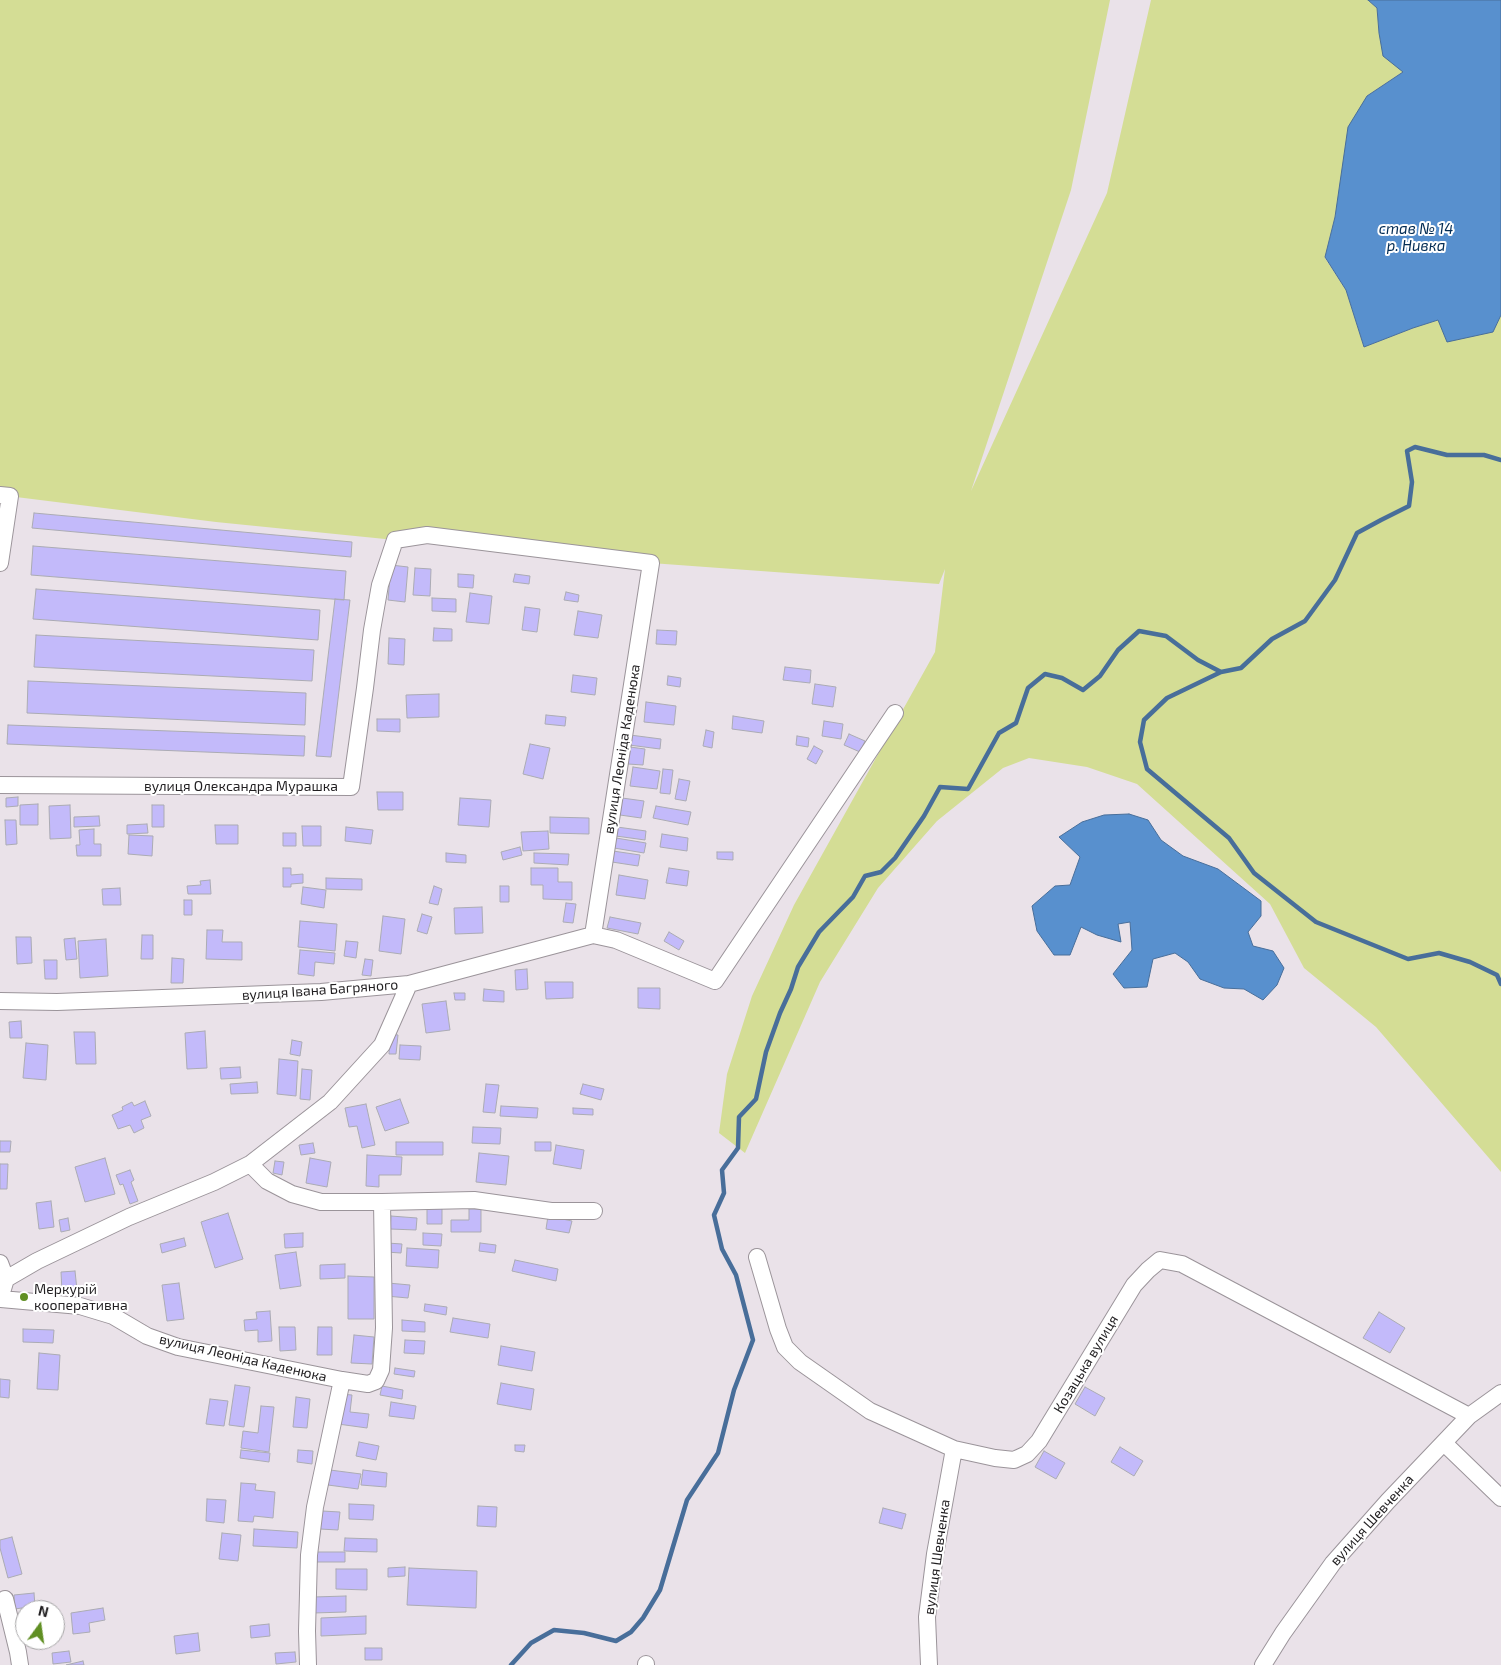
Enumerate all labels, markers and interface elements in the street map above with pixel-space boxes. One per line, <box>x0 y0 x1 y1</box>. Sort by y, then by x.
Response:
water label: став № 14 р. Нивка <box>1379 220 1453 255</box>
street label: вулиця Леоніда Каденюка <box>600 663 644 835</box>
street label: вулиця Олександра Мурашка <box>144 778 338 794</box>
street label: вулиця Івана Багряного <box>241 976 399 1004</box>
place label: Меркурій кооперативна <box>34 1281 128 1314</box>
marker: Меркурій кооперативна <box>18 1291 30 1303</box>
street label: Козацька вулиця <box>1050 1312 1122 1416</box>
street label: вулиця Леоніда Каденюка <box>158 1331 328 1385</box>
street label: вулиця Шевченка <box>1327 1471 1417 1569</box>
street label: вулиця Шевченка <box>921 1498 953 1616</box>
north arrow <box>15 1600 65 1650</box>
text: N <box>37 1601 50 1620</box>

